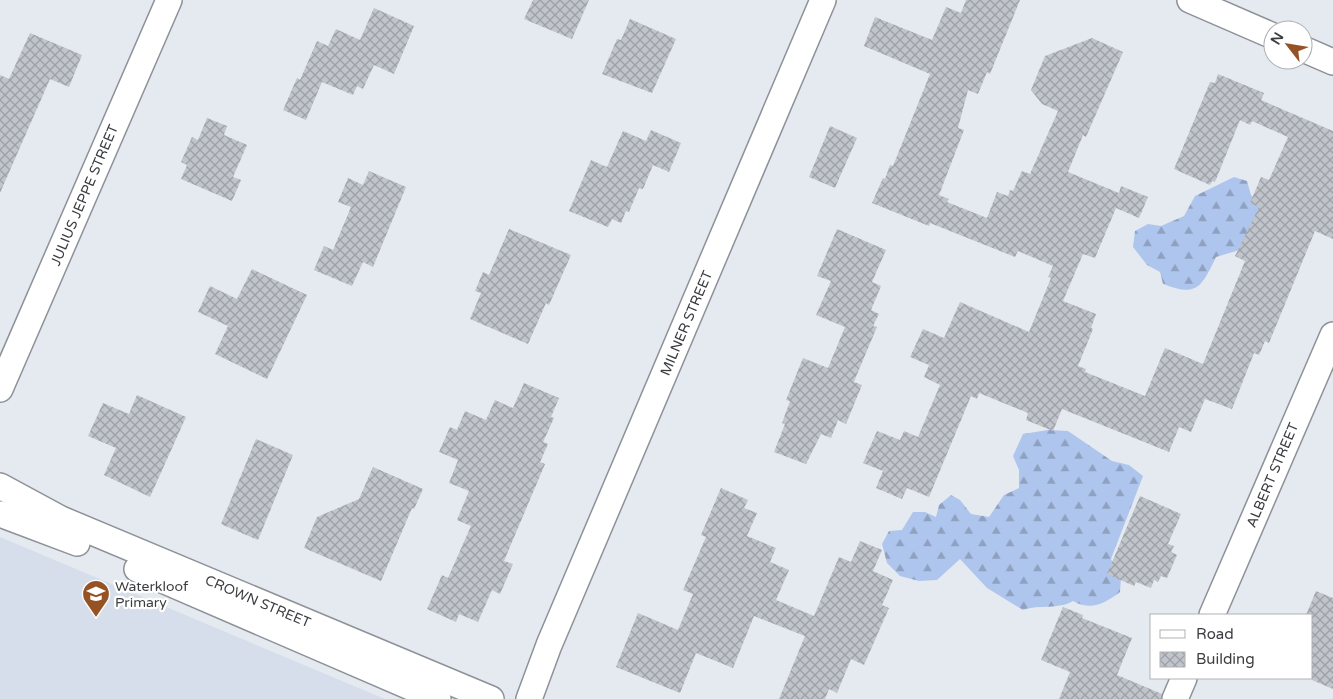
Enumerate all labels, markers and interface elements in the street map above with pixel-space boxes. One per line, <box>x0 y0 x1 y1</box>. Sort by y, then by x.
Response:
north arrow <box>1263 20 1313 70</box>
text: N <box>1267 29 1287 48</box>
street label: JULIUS JEPPE STREET <box>47 122 122 268</box>
street label: MILNER STREET <box>657 268 716 378</box>
street label: ALBERT STREET <box>1243 420 1302 530</box>
street label: CROWN STREET <box>202 572 314 632</box>
place label: Waterkloof Primary <box>115 578 189 611</box>
school or university icon: Waterkloof Primary <box>81 579 111 618</box>
legend <box>1150 614 1313 679</box>
text: Road <box>1196 625 1234 643</box>
text: Building <box>1196 650 1255 668</box>

